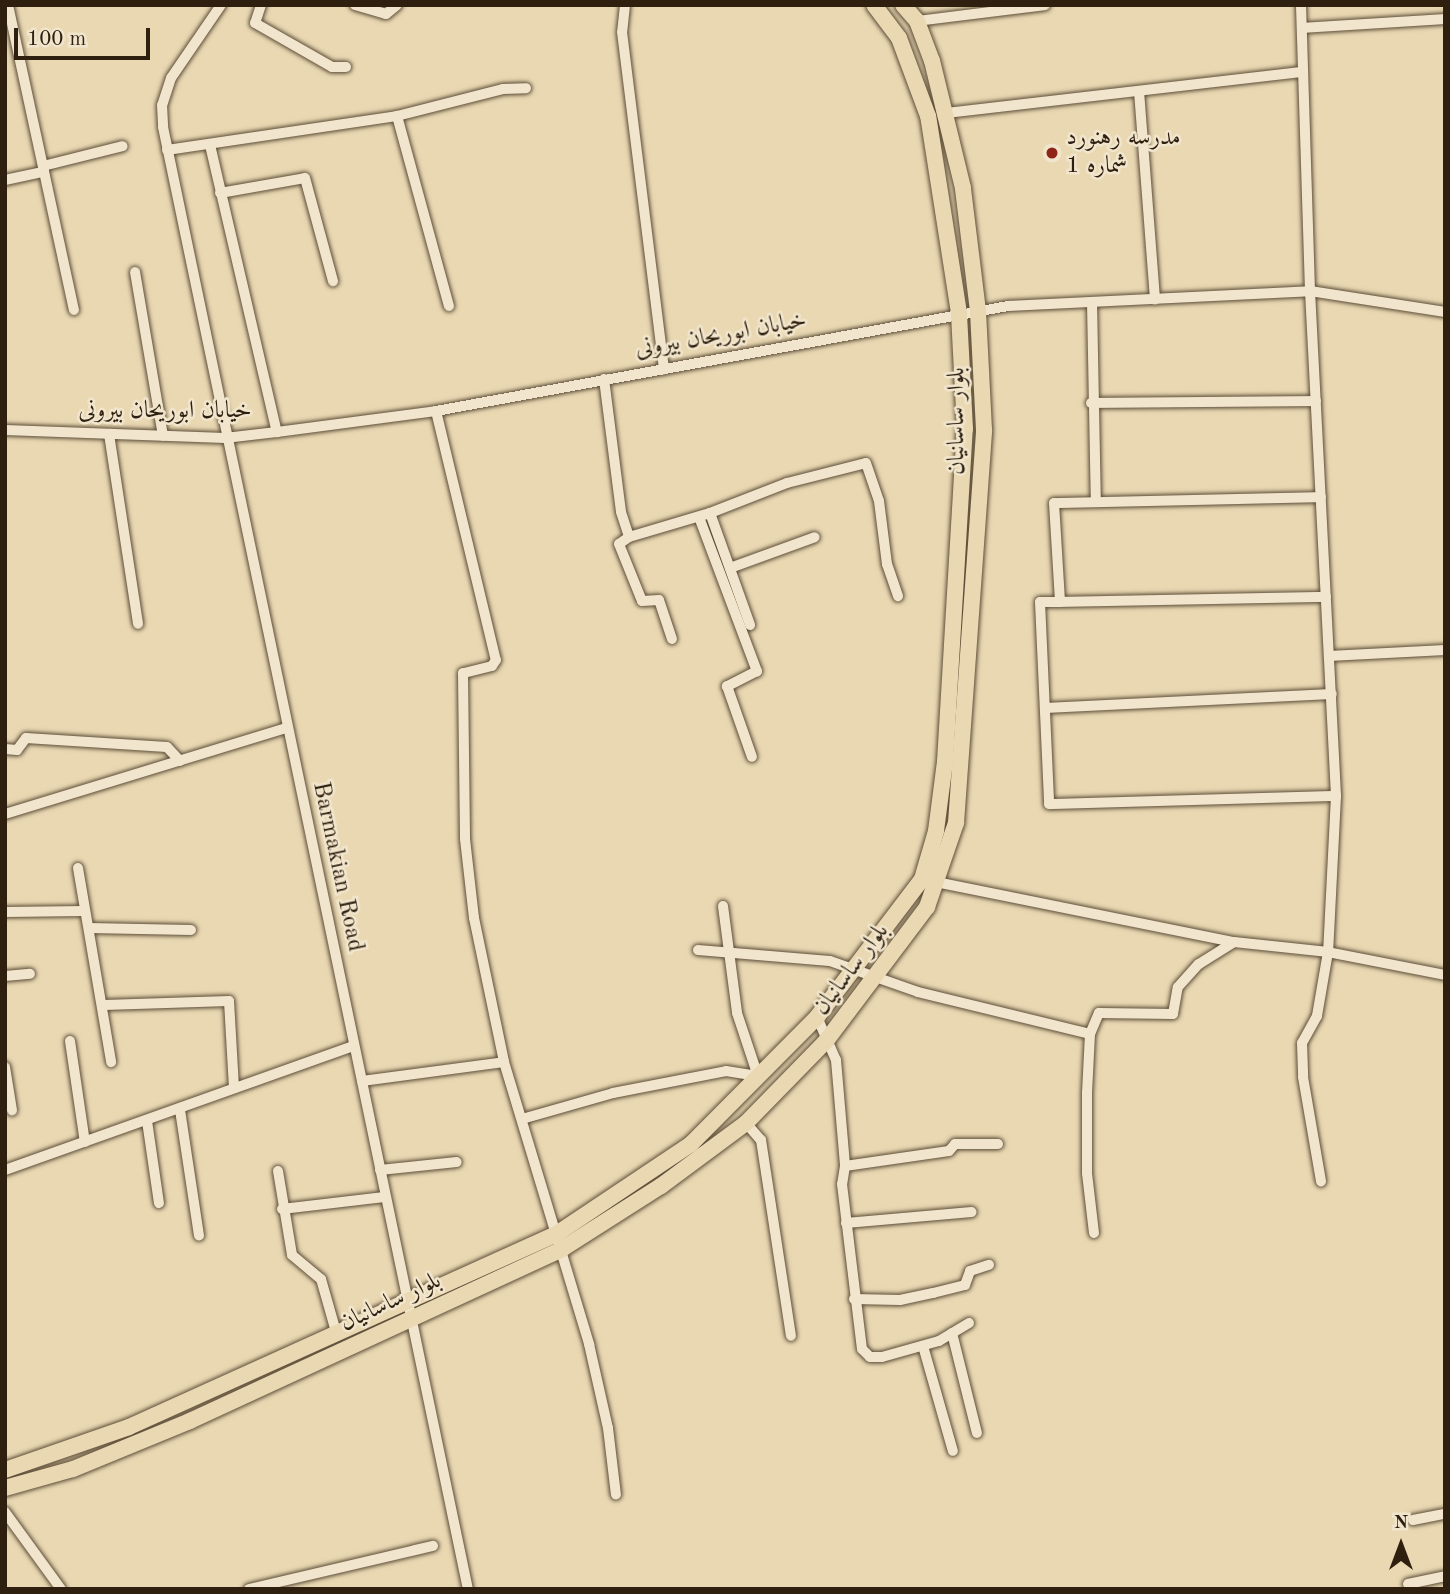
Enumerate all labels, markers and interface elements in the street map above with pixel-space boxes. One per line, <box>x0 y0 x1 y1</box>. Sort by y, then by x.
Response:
scale bar <box>18 14 154 58</box>
text: 100 m <box>27 29 86 50</box>
place label: مدرسه رهنورد شماره 1 <box>1066 125 1181 181</box>
marker: مدرسه رهنورد شماره 1 <box>1044 145 1060 161</box>
street label: خیابان ابوریحان بیرونی <box>633 307 809 365</box>
street label: بلوار ساسانیان <box>944 367 972 475</box>
street label: خیابان ابوریحان بیرونی <box>78 398 252 426</box>
street label: Barmakian Road <box>305 779 369 955</box>
street label: بلوار ساسانیان <box>808 918 896 1022</box>
street label: بلوار ساسانیان <box>336 1267 446 1339</box>
north arrow <box>1366 1510 1436 1580</box>
text: N <box>1394 1514 1408 1533</box>

